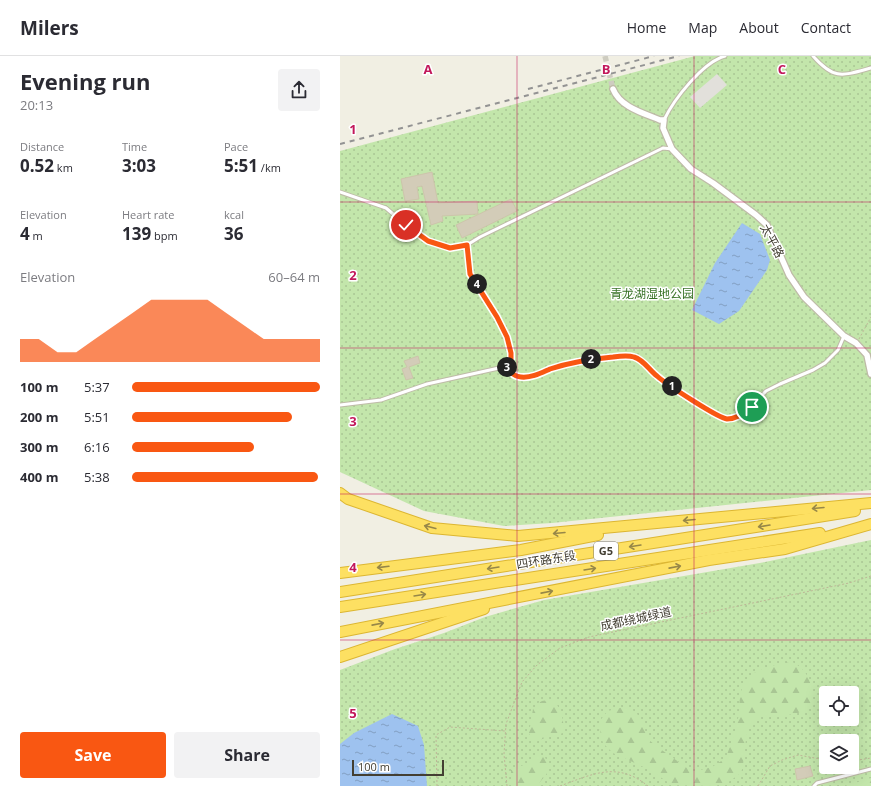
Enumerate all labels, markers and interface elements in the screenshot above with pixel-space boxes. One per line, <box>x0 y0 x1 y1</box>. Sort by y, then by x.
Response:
text: Milers <box>20 15 79 41</box>
text: Home <box>627 18 666 37</box>
text: Map <box>688 18 717 37</box>
text: About <box>739 18 779 37</box>
text: Contact <box>801 18 851 37</box>
text: A <box>424 60 433 78</box>
text: B <box>602 60 611 78</box>
text: C <box>778 60 786 78</box>
text: Evening run <box>20 66 151 96</box>
button: share <box>278 69 320 111</box>
text: 20:13 <box>20 96 53 114</box>
text: 1 <box>349 120 357 138</box>
text: Distance <box>20 139 64 154</box>
text: Time <box>122 139 147 154</box>
text: Pace <box>224 139 248 154</box>
text: 0.52 <box>20 154 54 177</box>
text: 3:03 <box>122 154 156 177</box>
text: 5:51 <box>224 154 258 177</box>
text: km <box>54 160 73 175</box>
text: /km <box>258 160 281 175</box>
text: Elevation <box>20 207 67 222</box>
text: Heart rate <box>122 207 174 222</box>
text: kcal <box>224 207 244 222</box>
pin <box>389 208 423 242</box>
icon: check <box>395 214 417 236</box>
street label: 太平路 <box>756 221 788 261</box>
text: 4 <box>20 222 30 245</box>
text: 139 <box>122 222 151 245</box>
text: 36 <box>224 222 243 245</box>
text: m <box>30 228 43 243</box>
text: bpm <box>151 228 178 243</box>
text: 2 <box>349 266 357 284</box>
text: Elevation <box>20 268 75 286</box>
text: 60–64 m <box>268 268 320 286</box>
pin: 4 <box>467 274 487 294</box>
text: 4 <box>474 276 480 291</box>
park label: 青龙湖湿地公园 <box>610 285 694 302</box>
pin: 2 <box>581 349 601 369</box>
text: 2 <box>588 351 594 366</box>
pin: 3 <box>497 357 517 377</box>
text: 3 <box>504 359 510 374</box>
pin: 1 <box>662 376 682 396</box>
text: 100 m <box>20 378 58 396</box>
text: 5:37 <box>84 378 110 396</box>
text: 1 <box>669 378 675 393</box>
pin <box>735 390 769 424</box>
icon: arrive <box>741 396 763 418</box>
text: 200 m <box>20 408 58 426</box>
text: 5:51 <box>84 408 110 426</box>
text: 3 <box>349 412 357 430</box>
text: 300 m <box>20 438 58 456</box>
text: 6:16 <box>84 438 110 456</box>
text: 400 m <box>20 468 58 486</box>
text: 5:38 <box>84 468 110 486</box>
one-way arrow <box>812 504 825 512</box>
one-way arrow <box>683 517 696 524</box>
one-way arrow <box>424 522 437 530</box>
one-way arrow <box>757 522 770 530</box>
one-way arrow <box>553 529 566 536</box>
road number: G5 <box>594 542 618 560</box>
one-way arrow <box>629 542 642 550</box>
street label: 四环路东段 <box>515 546 577 573</box>
text: 4 <box>349 558 357 576</box>
one-way arrow <box>377 563 390 571</box>
one-way arrow <box>668 563 681 571</box>
one-way arrow <box>487 564 500 572</box>
one-way arrow <box>583 565 596 573</box>
one-way arrow <box>540 587 553 595</box>
one-way arrow <box>413 591 426 599</box>
street label: 成都绕城绿道 <box>599 603 673 634</box>
one-way arrow <box>371 620 384 628</box>
map controls <box>819 686 859 774</box>
button: locate <box>819 686 859 726</box>
text: 5 <box>349 704 357 722</box>
button: Save <box>20 732 166 778</box>
button: Share <box>174 732 320 778</box>
button: layers <box>819 734 859 774</box>
scale bar <box>352 758 444 777</box>
text: 100 m <box>358 759 390 774</box>

